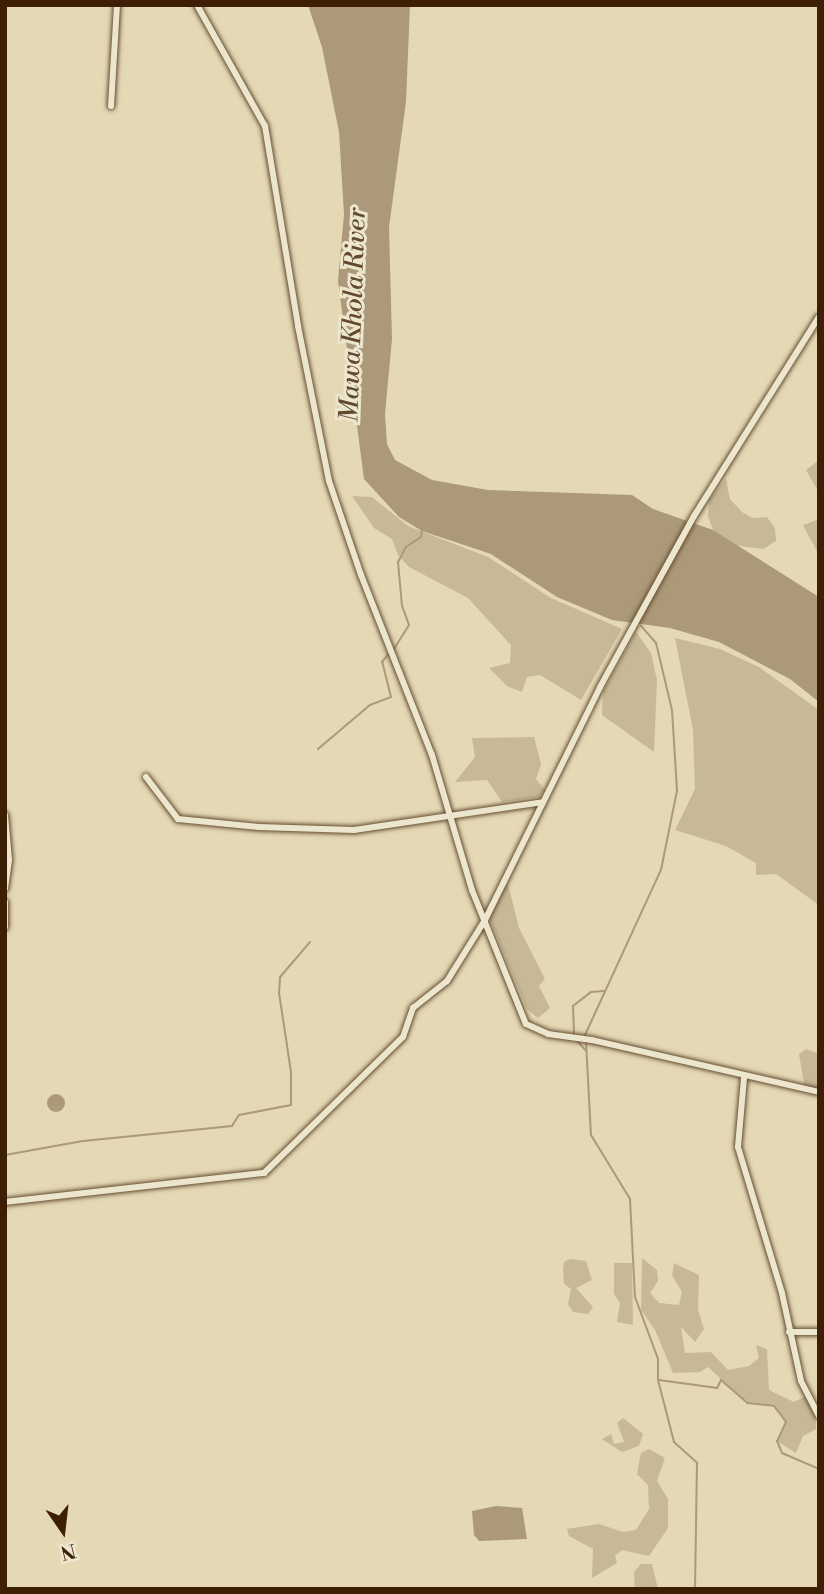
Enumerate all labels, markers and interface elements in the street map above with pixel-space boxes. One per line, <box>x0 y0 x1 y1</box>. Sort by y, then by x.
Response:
water label: Mawa Khola River <box>335 207 373 423</box>
north arrow <box>28 1496 98 1566</box>
text: N <box>58 1538 78 1565</box>

